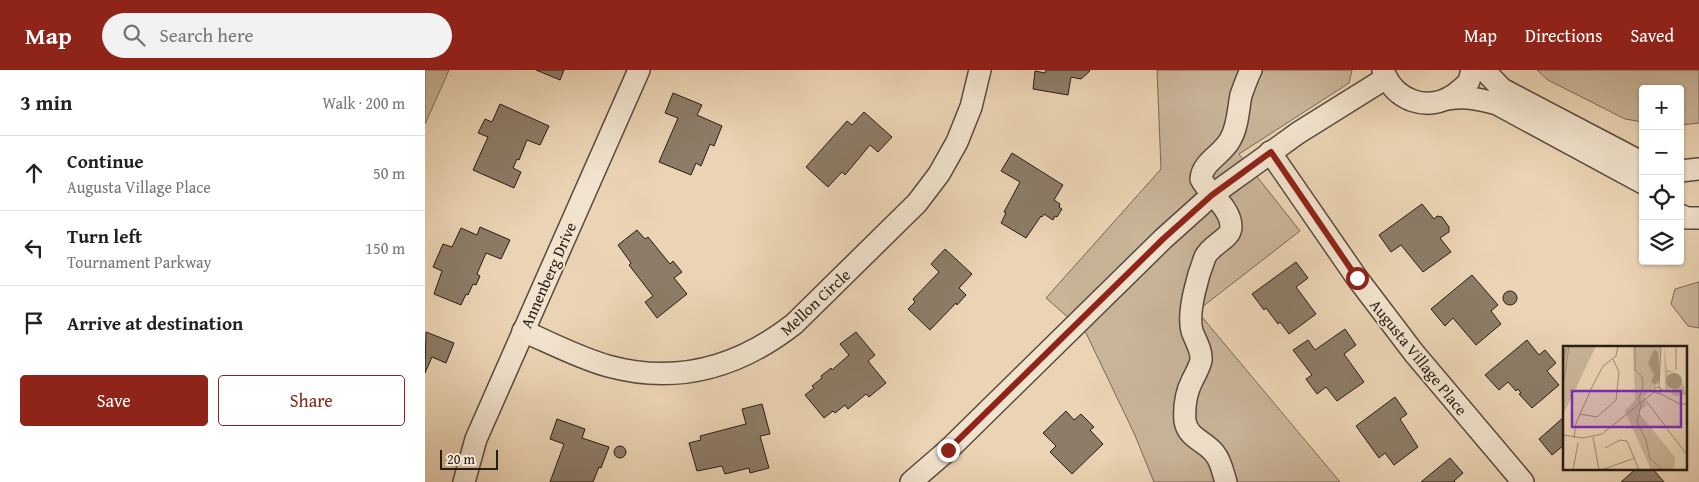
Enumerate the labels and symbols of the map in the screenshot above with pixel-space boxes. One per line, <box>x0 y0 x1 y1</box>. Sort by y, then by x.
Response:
street label: Annenberg Drive <box>514 218 582 332</box>
street label: Mellon Circle <box>774 263 856 341</box>
route start <box>1346 267 1369 290</box>
street label: Augusta Village Place <box>1364 294 1474 420</box>
inset map <box>1563 346 1687 470</box>
route end <box>937 439 960 462</box>
scale bar <box>440 447 497 470</box>

